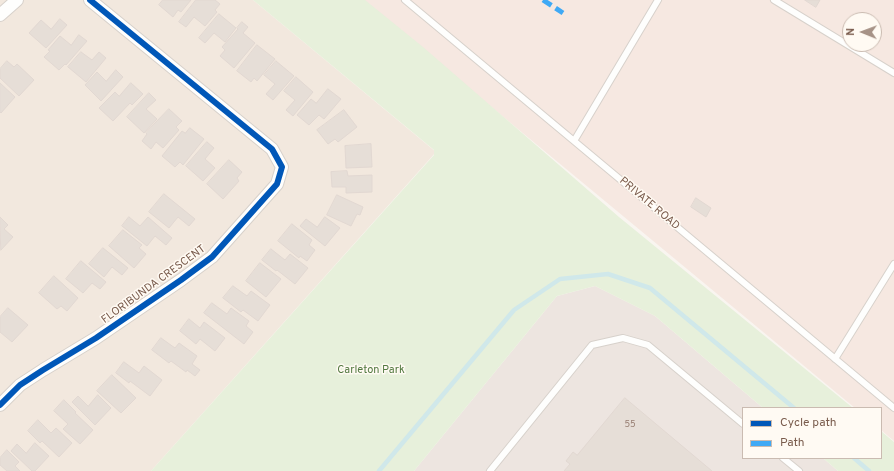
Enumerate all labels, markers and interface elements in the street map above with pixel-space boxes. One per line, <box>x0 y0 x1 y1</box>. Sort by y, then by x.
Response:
north arrow <box>842 12 882 52</box>
text: N <box>844 28 858 36</box>
street label: PRIVATE ROAD <box>616 175 682 233</box>
street label: FLORIBUNDA CRESCENT <box>99 243 209 327</box>
park label: Carleton Park <box>337 364 405 378</box>
legend <box>742 407 882 459</box>
text: Cycle path <box>780 415 837 431</box>
house number: 55 <box>624 420 636 430</box>
text: Path <box>780 435 805 451</box>

